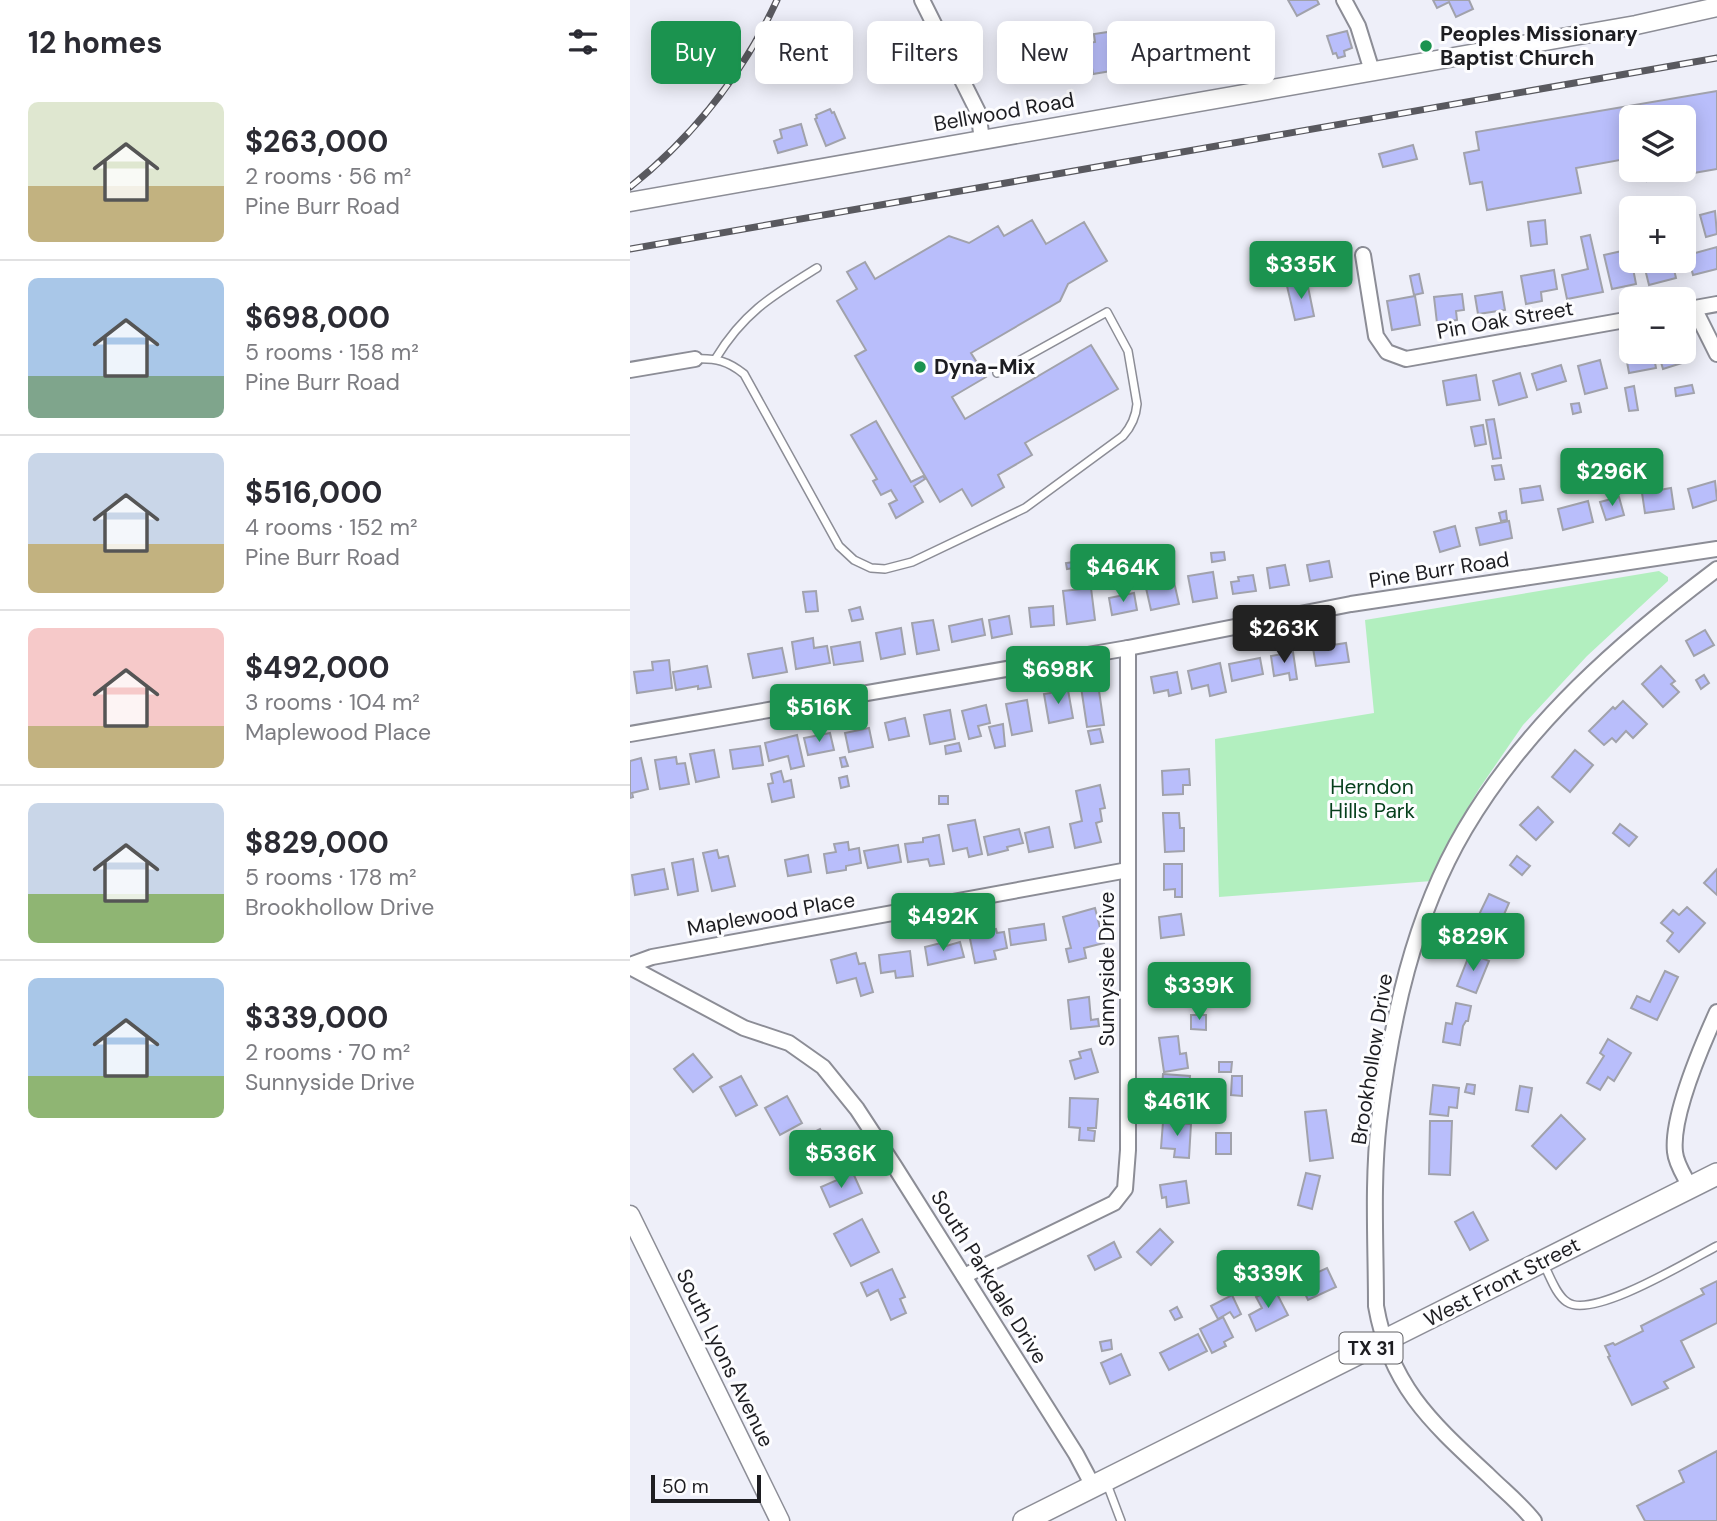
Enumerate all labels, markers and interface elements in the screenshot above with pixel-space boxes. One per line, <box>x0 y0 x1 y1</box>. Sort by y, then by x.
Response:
place label: Peoples Missionary Baptist Church <box>1440 20 1638 72</box>
chip: Buy <box>651 21 741 84</box>
chip: Rent <box>755 21 853 84</box>
chip: Filters <box>867 21 983 84</box>
chip: New <box>997 21 1093 84</box>
chip: Apartment <box>1107 21 1275 84</box>
text: 12 homes <box>28 23 162 62</box>
icon: filters <box>564 23 602 61</box>
marker: Peoples Missionary Baptist Church <box>1418 38 1434 54</box>
street label: Bellwood Road <box>932 86 1076 138</box>
map controls <box>1619 105 1696 364</box>
button: layers <box>1619 105 1696 182</box>
text: $263,000 <box>245 122 388 161</box>
icon: home <box>84 130 168 214</box>
text: 2 rooms · 56 m² <box>245 161 411 191</box>
text: Pine Burr Road <box>245 191 400 221</box>
button: + <box>1619 196 1696 273</box>
pin: $335K <box>1252 242 1350 301</box>
text: $335K <box>1266 249 1336 279</box>
button: − <box>1619 287 1696 364</box>
street label: Pin Oak Street <box>1435 294 1575 346</box>
text: $698,000 <box>245 298 390 337</box>
icon: home <box>84 306 168 390</box>
text: 5 rooms · 158 m² <box>245 337 419 367</box>
place label: Dyna-Mix <box>934 353 1035 381</box>
marker: Dyna-Mix <box>912 359 928 375</box>
text: Pine Burr Road <box>245 367 400 397</box>
pin: $296K <box>1563 448 1661 508</box>
text: $296K <box>1576 456 1648 486</box>
text: $516,000 <box>245 473 382 512</box>
icon: home <box>84 481 168 565</box>
text: 4 rooms · 152 m² <box>245 512 418 542</box>
text: Pine Burr Road <box>245 542 400 572</box>
pin: $464K <box>1074 544 1172 604</box>
street label: Pine Burr Road <box>1367 545 1511 595</box>
text: $464K <box>1086 552 1160 582</box>
pin: $263K <box>1235 606 1333 665</box>
text: $263K <box>1249 613 1319 643</box>
pin: $698K <box>1009 646 1107 706</box>
text: $492,000 <box>245 648 390 687</box>
text: $698K <box>1022 654 1094 684</box>
icon: home <box>84 656 168 740</box>
pin: $516K <box>770 684 868 744</box>
text: 3 rooms · 104 m² <box>245 687 420 717</box>
text: $516K <box>786 692 852 722</box>
text: Maplewood Place <box>245 717 431 747</box>
park label: Herndon Hills Park <box>1329 773 1416 825</box>
text: $829,000 <box>245 823 389 862</box>
icon: home <box>84 831 168 915</box>
text: 5 rooms · 178 m² <box>245 862 417 892</box>
street label: Maplewood Place <box>685 885 857 943</box>
street label: Sunnyside Drive <box>1093 891 1121 1047</box>
text: Brookhollow Drive <box>245 892 434 922</box>
pin: $492K <box>894 894 992 953</box>
text: $492K <box>907 901 979 931</box>
pin: $829K <box>1424 914 1522 973</box>
text: $829K <box>1437 921 1509 951</box>
pin: $339K <box>1150 962 1248 1022</box>
text: $339K <box>1164 970 1234 1000</box>
street label: Brookhollow Drive <box>1345 971 1399 1147</box>
text: $339,000 <box>245 998 388 1037</box>
icon: home <box>84 1006 168 1090</box>
text: 2 rooms · 70 m² <box>245 1037 410 1067</box>
text: Sunnyside Drive <box>245 1067 415 1097</box>
pin: $461K <box>1128 1078 1226 1138</box>
text: $461K <box>1144 1086 1210 1116</box>
pin: $536K <box>792 1130 890 1190</box>
text: $536K <box>805 1138 877 1168</box>
street label: South Parkdale Drive <box>924 1185 1054 1369</box>
street label: West Front Street <box>1419 1231 1585 1333</box>
pin: $339K <box>1219 1250 1317 1310</box>
text: $339K <box>1233 1258 1303 1288</box>
street label: South Lyons Avenue <box>670 1264 780 1452</box>
road number: TX 31 <box>1340 1332 1402 1364</box>
scale bar <box>651 1472 761 1504</box>
text: 50 m <box>662 1474 709 1499</box>

